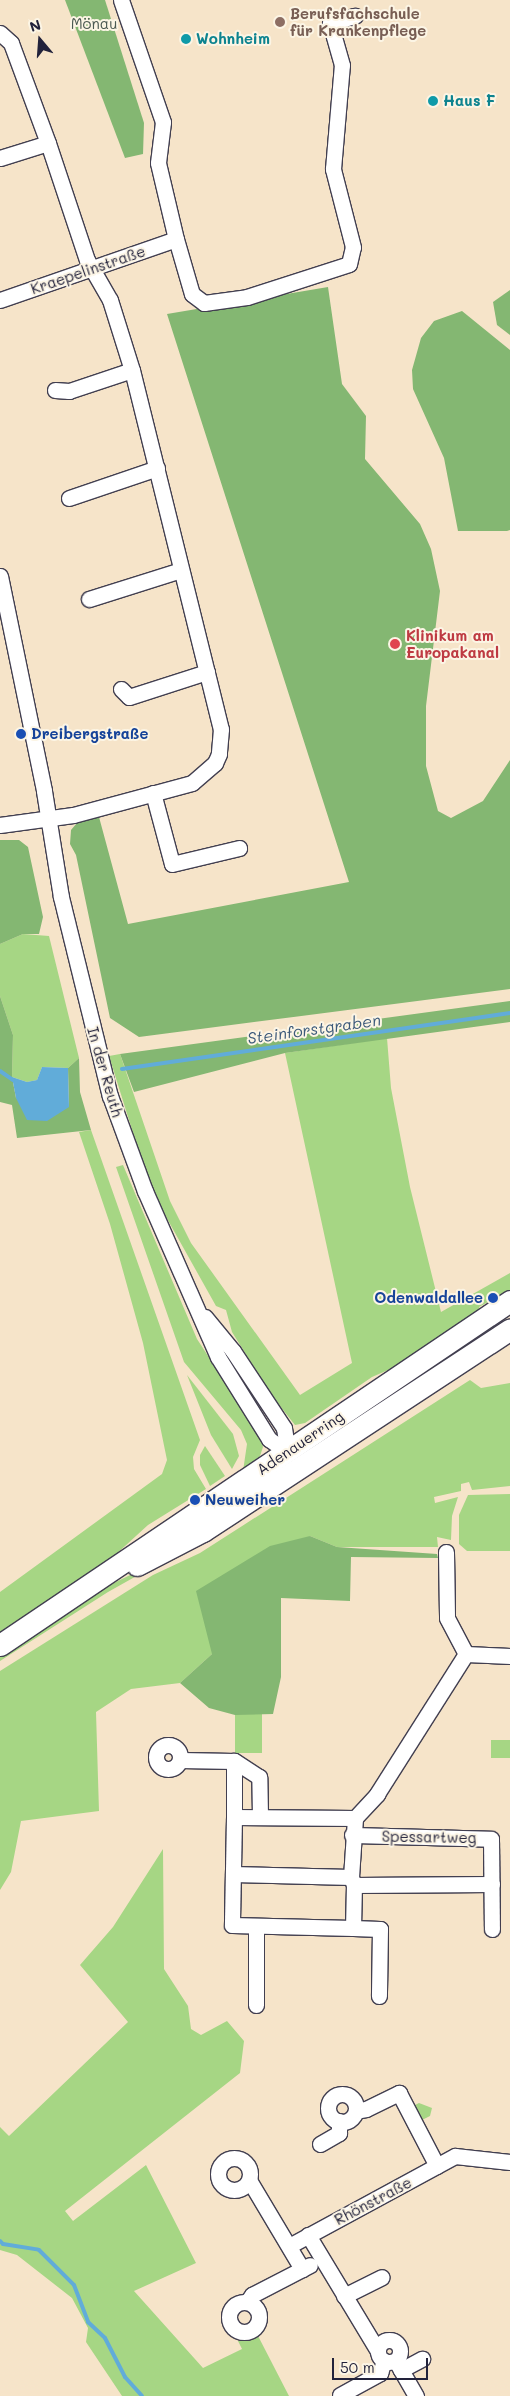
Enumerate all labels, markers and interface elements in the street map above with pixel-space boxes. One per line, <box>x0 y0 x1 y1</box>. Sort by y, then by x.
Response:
place label: Berufsfachschule für Krankenpflege <box>290 4 426 39</box>
north arrow <box>15 15 65 65</box>
text: N <box>27 15 43 36</box>
park label: Mönau <box>71 15 117 33</box>
marker: Berufsfachschule für Krankenpflege <box>274 16 286 28</box>
place label: Wohnheim <box>196 30 270 48</box>
marker: Wohnheim <box>180 33 192 45</box>
place label: Haus F <box>443 92 495 110</box>
marker: Haus F <box>427 95 439 107</box>
street label: Kraepelinstraße <box>28 242 148 298</box>
place label: Klinikum am Europakanal <box>406 626 499 661</box>
marker: Klinikum am Europakanal <box>388 637 402 651</box>
place label: Dreibergstraße <box>31 725 148 743</box>
marker: Dreibergstraße <box>15 728 27 740</box>
water label: Steinforstgraben <box>246 1010 382 1048</box>
street label: In der Reuth <box>84 1025 126 1119</box>
place label: Odenwaldallee <box>374 1289 483 1307</box>
marker: Odenwaldallee <box>487 1292 499 1304</box>
street label: Adenauerring <box>253 1407 347 1479</box>
place label: Neuweiher <box>205 1491 285 1509</box>
marker: Neuweiher <box>189 1494 201 1506</box>
street label: Spessartweg <box>382 1827 476 1847</box>
street label: Rhönstraße <box>331 2173 415 2229</box>
scale bar <box>335 2348 431 2380</box>
text: 50 m <box>340 2357 375 2377</box>

